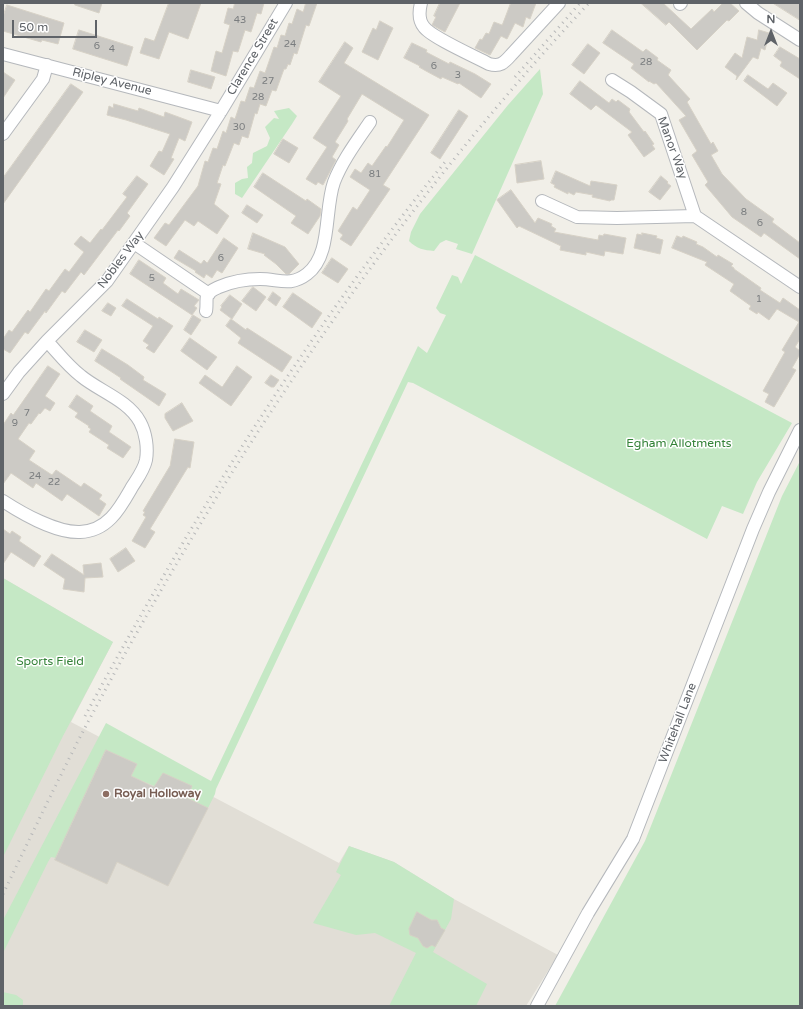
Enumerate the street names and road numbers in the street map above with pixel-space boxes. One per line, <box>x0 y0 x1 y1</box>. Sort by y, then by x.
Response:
street label: Clarence Street <box>224 16 282 98</box>
street label: Ripley Avenue <box>71 65 153 99</box>
street label: Manor Way <box>654 115 690 181</box>
street label: Nobles Way <box>95 229 147 291</box>
street label: Whitehall Lane <box>656 681 700 765</box>

